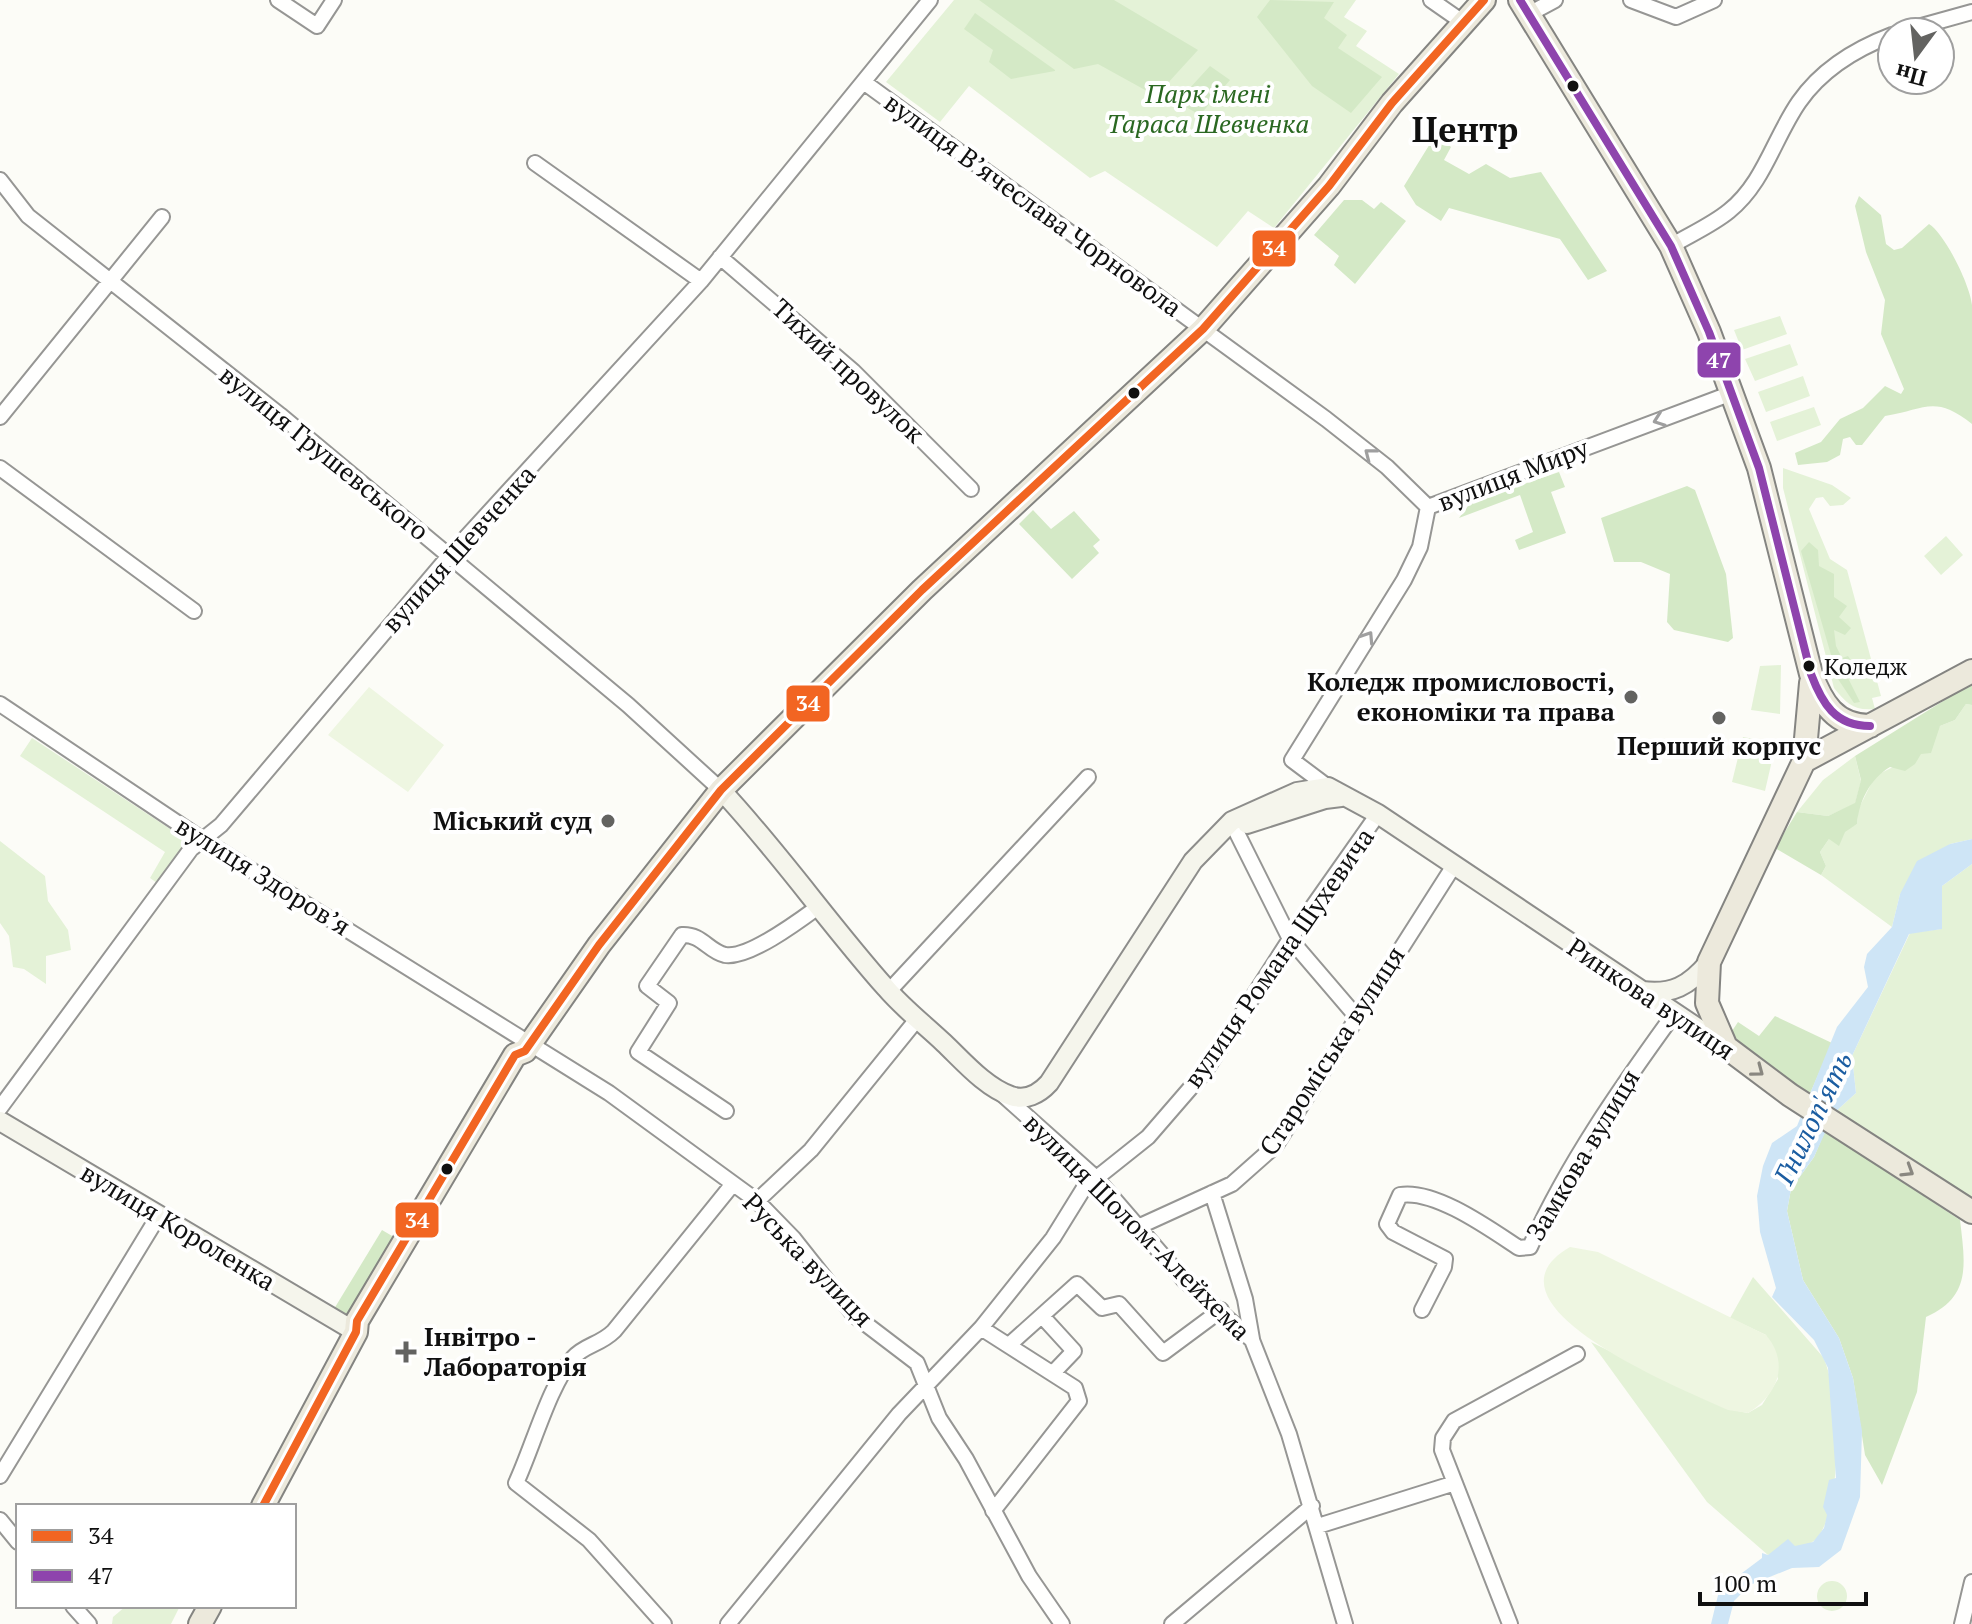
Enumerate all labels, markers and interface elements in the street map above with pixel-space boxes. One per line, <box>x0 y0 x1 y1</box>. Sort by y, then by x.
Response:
north arrow <box>1876 16 1956 96</box>
text: Пн <box>1892 58 1930 94</box>
park label: Парк імені Тараса Шевченка <box>1107 76 1309 140</box>
unlabelled marker <box>1565 78 1581 94</box>
street label: вулиця Вʼячеслава Чорновола <box>878 85 1189 324</box>
district label: Центр <box>1412 107 1518 152</box>
line badge: 34 <box>1251 229 1297 268</box>
text: 34 <box>1262 233 1287 262</box>
street label: Тихий провулок <box>765 291 933 450</box>
line badge: 47 <box>1696 341 1742 379</box>
text: 47 <box>1707 345 1731 374</box>
street label: вулиця Грушевського <box>213 357 436 547</box>
unlabelled marker <box>1126 385 1142 401</box>
one-way arrow <box>1653 410 1667 427</box>
street label: вулиця Миру <box>1433 430 1593 518</box>
one-way arrow <box>1365 449 1379 463</box>
street label: вулиця Шевченка <box>374 457 543 639</box>
one-way arrow <box>1358 631 1373 646</box>
place label: Коледж <box>1824 650 1908 682</box>
marker: Коледж <box>1801 658 1817 674</box>
place label: Коледж промисловості, економіки та права <box>1307 664 1616 728</box>
line badge: 34 <box>785 684 831 723</box>
text: 34 <box>796 688 821 717</box>
marker: Коледж промисловості, економіки та права <box>1622 688 1640 706</box>
marker: Перший корпус <box>1710 709 1728 727</box>
place label: Перший корпус <box>1617 728 1821 762</box>
place label: Міський суд <box>433 803 592 837</box>
street label: вулиця Здоровʼя <box>170 808 357 943</box>
marker: Міський суд <box>599 812 617 830</box>
street label: вулиця Романа Шухевича <box>1175 821 1381 1094</box>
street label: Ринкова вулиця <box>1561 930 1742 1067</box>
street label: Староміська вулиця <box>1251 939 1412 1162</box>
water label: Гнилоп'ять <box>1764 1045 1860 1191</box>
one-way arrow <box>1749 1062 1764 1076</box>
street label: Замкова вулиця <box>1518 1063 1647 1246</box>
street label: вулиця Шолом-Алейхема <box>1017 1106 1258 1347</box>
street label: вулиця Короленка <box>75 1155 282 1298</box>
unlabelled marker <box>439 1161 455 1177</box>
one-way arrow <box>1899 1162 1914 1177</box>
street label: Руська вулиця <box>736 1185 881 1333</box>
line badge: 34 <box>394 1201 440 1239</box>
text: 34 <box>405 1205 430 1234</box>
place label: Інвітро - Лабораторія <box>423 1319 587 1383</box>
marker: Інвітро - Лабораторія <box>395 1341 417 1363</box>
legend <box>16 1504 296 1608</box>
text: 34 <box>88 1519 114 1551</box>
scale bar <box>1700 1556 1866 1606</box>
text: 47 <box>88 1559 114 1591</box>
text: 100 m <box>1712 1567 1777 1599</box>

